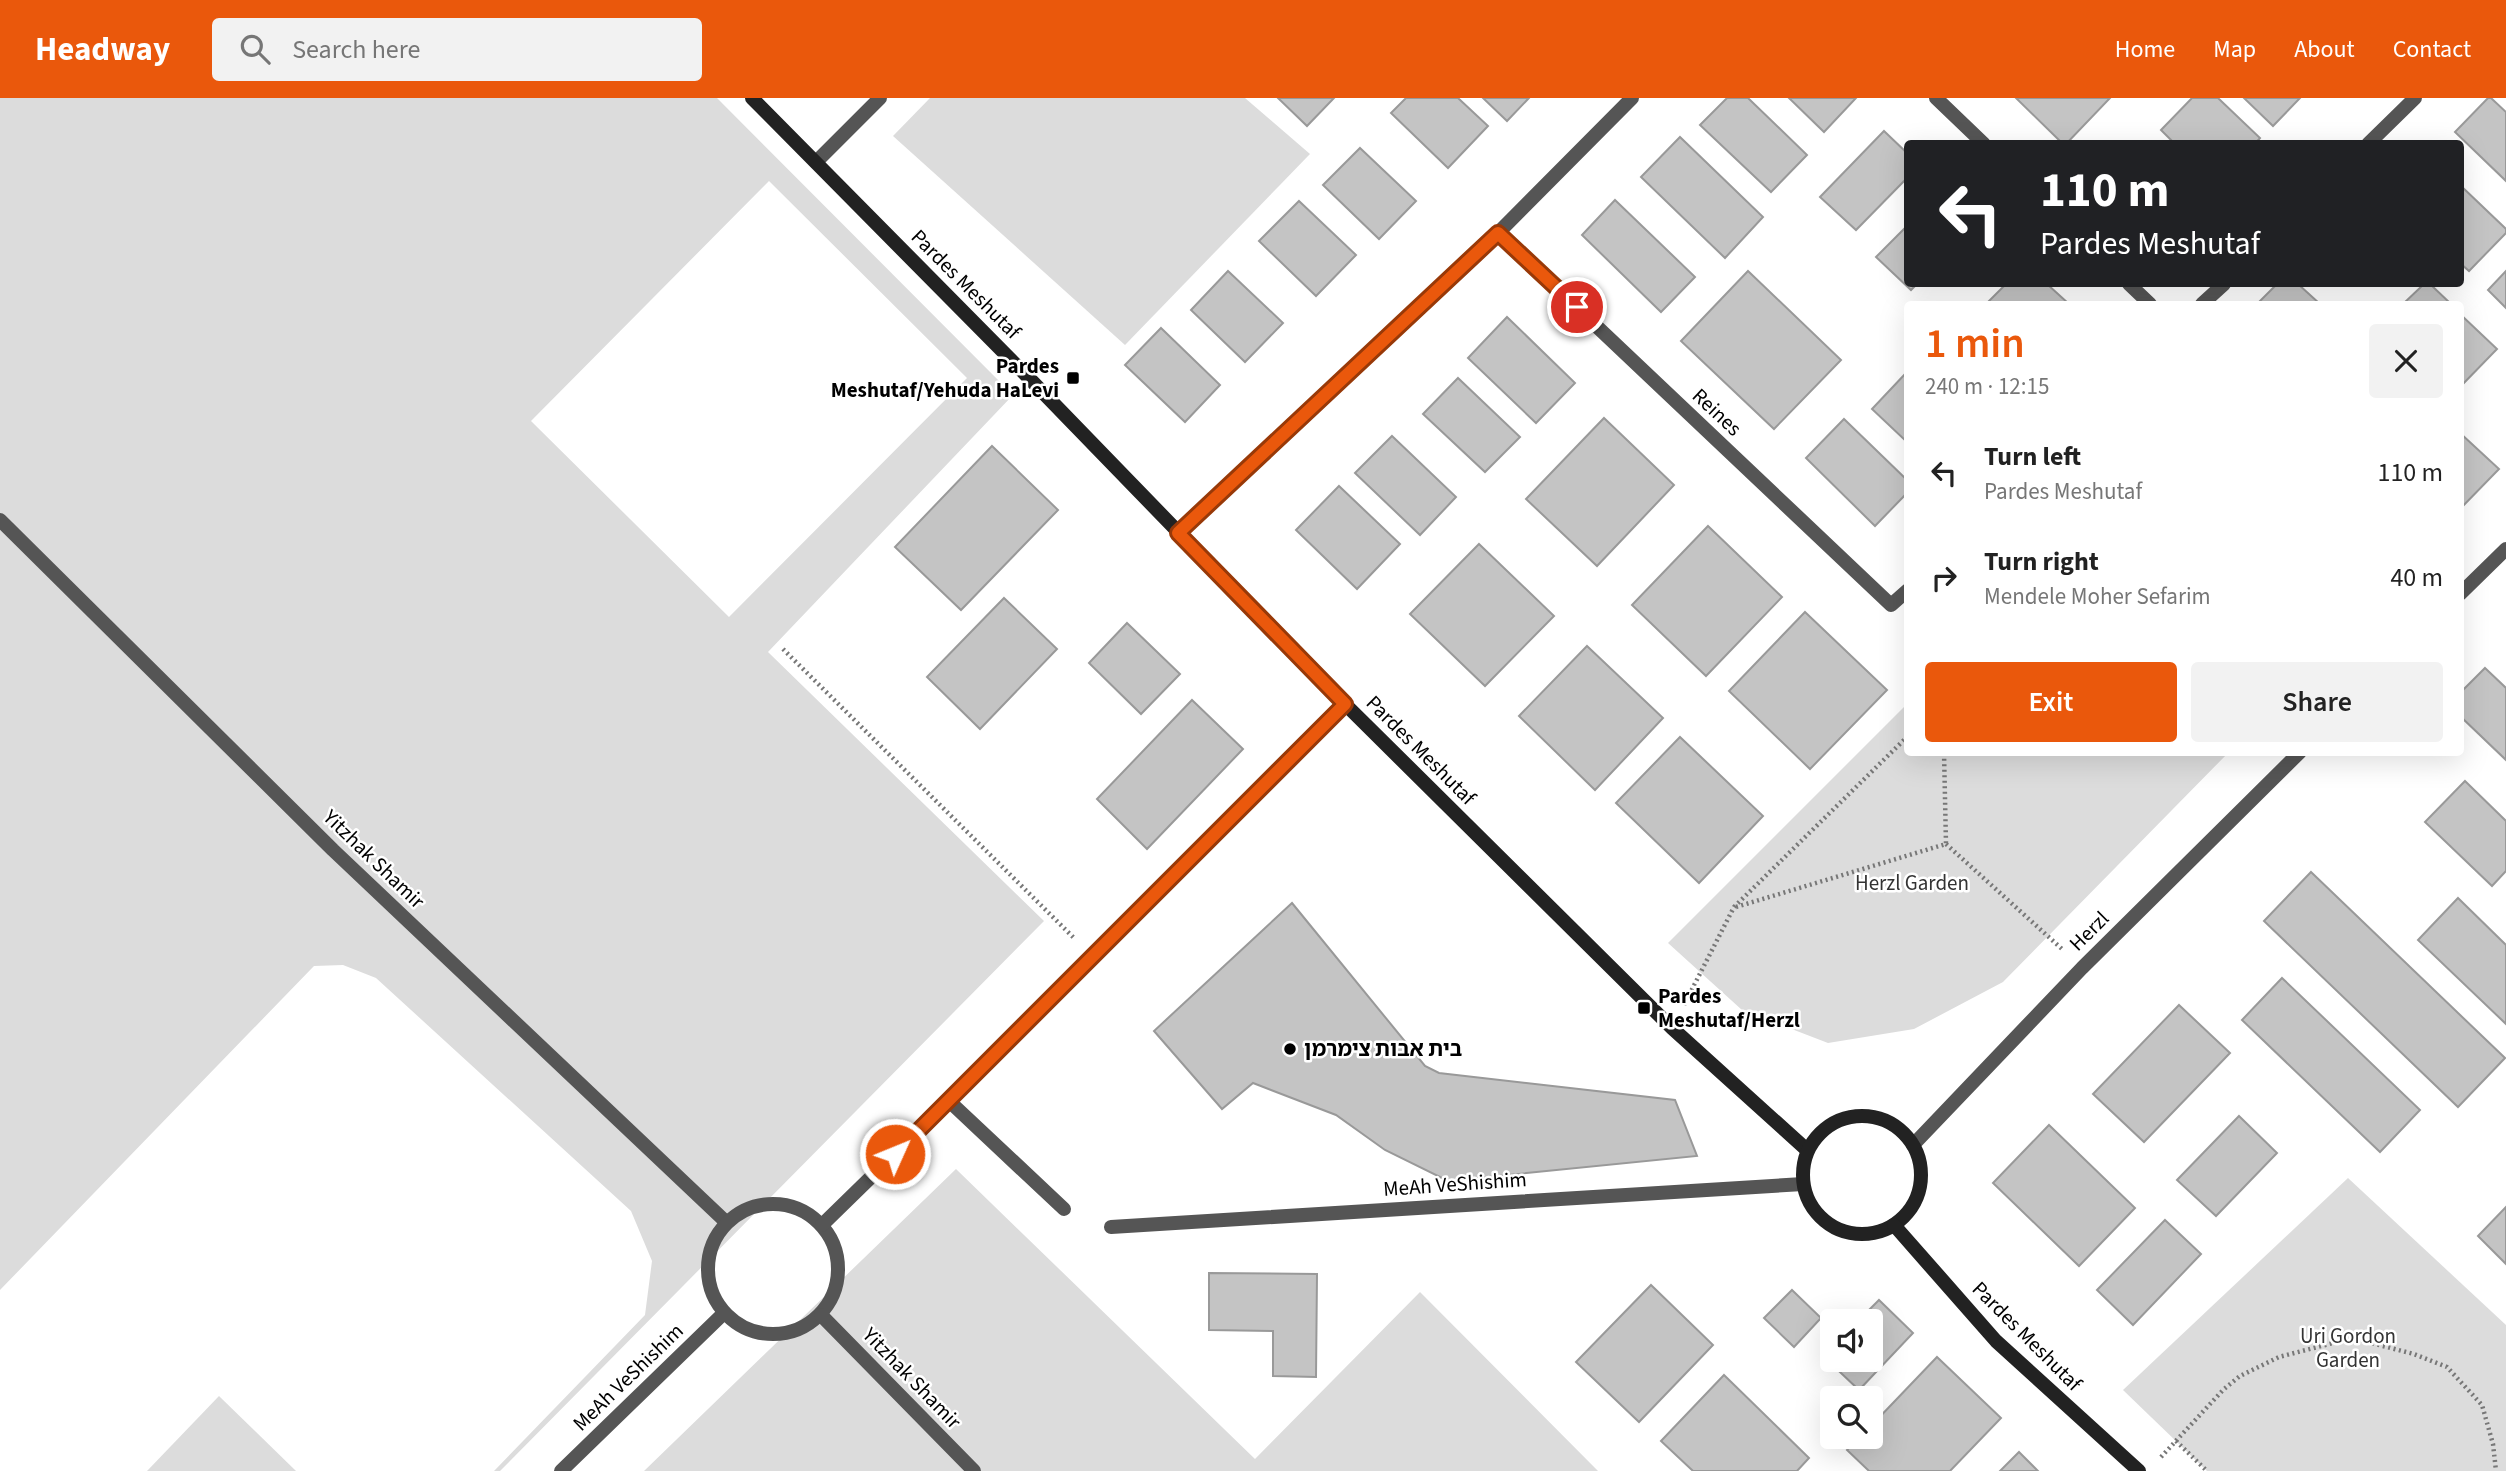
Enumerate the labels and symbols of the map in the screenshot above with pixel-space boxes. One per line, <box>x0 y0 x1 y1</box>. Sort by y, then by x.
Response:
street label: Pardes Meshutaf <box>904 222 1028 346</box>
pin <box>1547 277 1607 337</box>
place label: Pardes Meshutaf/Yehuda HaLevi <box>831 351 1059 405</box>
marker: Pardes Meshutaf/Yehuda HaLevi <box>1065 370 1081 386</box>
street label: Reines <box>1686 381 1749 443</box>
street label: Pardes Meshutaf <box>1359 688 1483 812</box>
street label: Yitzhak Shamir <box>316 802 432 916</box>
park label: Herzl Garden <box>1855 868 1969 898</box>
street label: Herzl <box>2062 904 2116 958</box>
place label: Pardes Meshutaf/Herzl <box>1658 981 1800 1035</box>
marker: Pardes Meshutaf/Herzl <box>1636 1000 1652 1016</box>
place label: בית אבות צימרמן <box>1304 1034 1462 1064</box>
marker: בית אבות צימרמן <box>1282 1041 1298 1057</box>
position arrow <box>858 1117 932 1191</box>
street label: MeAh VeShishim <box>1382 1164 1528 1204</box>
street label: Pardes Meshutaf <box>1965 1274 2089 1398</box>
street label: MeAh VeShishim <box>566 1316 690 1438</box>
street label: Yitzhak Shamir <box>855 1320 969 1436</box>
park label: Uri Gordon Garden <box>2300 1321 2396 1375</box>

